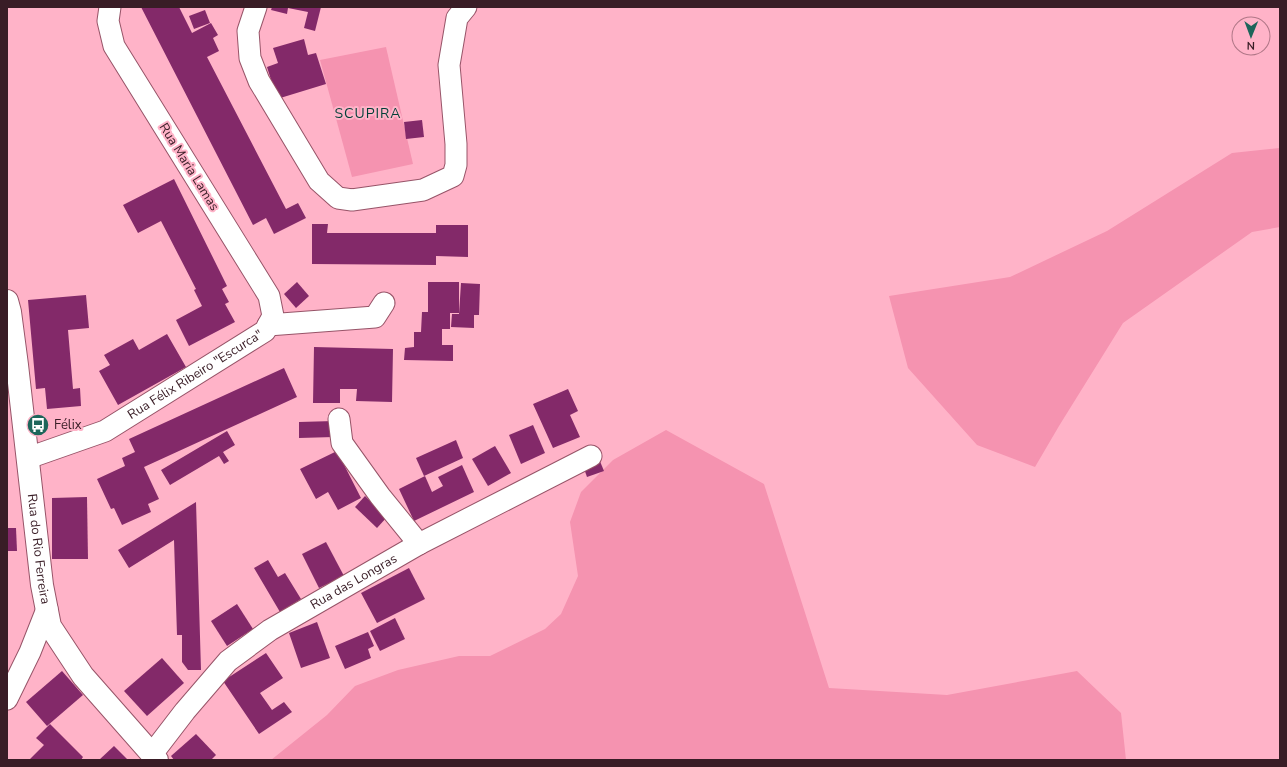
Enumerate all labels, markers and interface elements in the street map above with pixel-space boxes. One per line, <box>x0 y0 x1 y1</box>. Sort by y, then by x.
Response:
north arrow <box>1231 16 1271 56</box>
text: N <box>1247 38 1255 53</box>
district label: SCUPIRA <box>334 104 402 123</box>
street label: Rua Maria Lamas <box>155 120 223 214</box>
street label: Rua Félix Ribeiro "Escurca" <box>124 326 266 424</box>
bus stop icon: Félix <box>25 412 51 438</box>
place label: Félix <box>54 416 82 434</box>
street label: Rua do Rio Ferreira <box>23 493 55 606</box>
street label: Rua das Longras <box>307 550 400 614</box>

